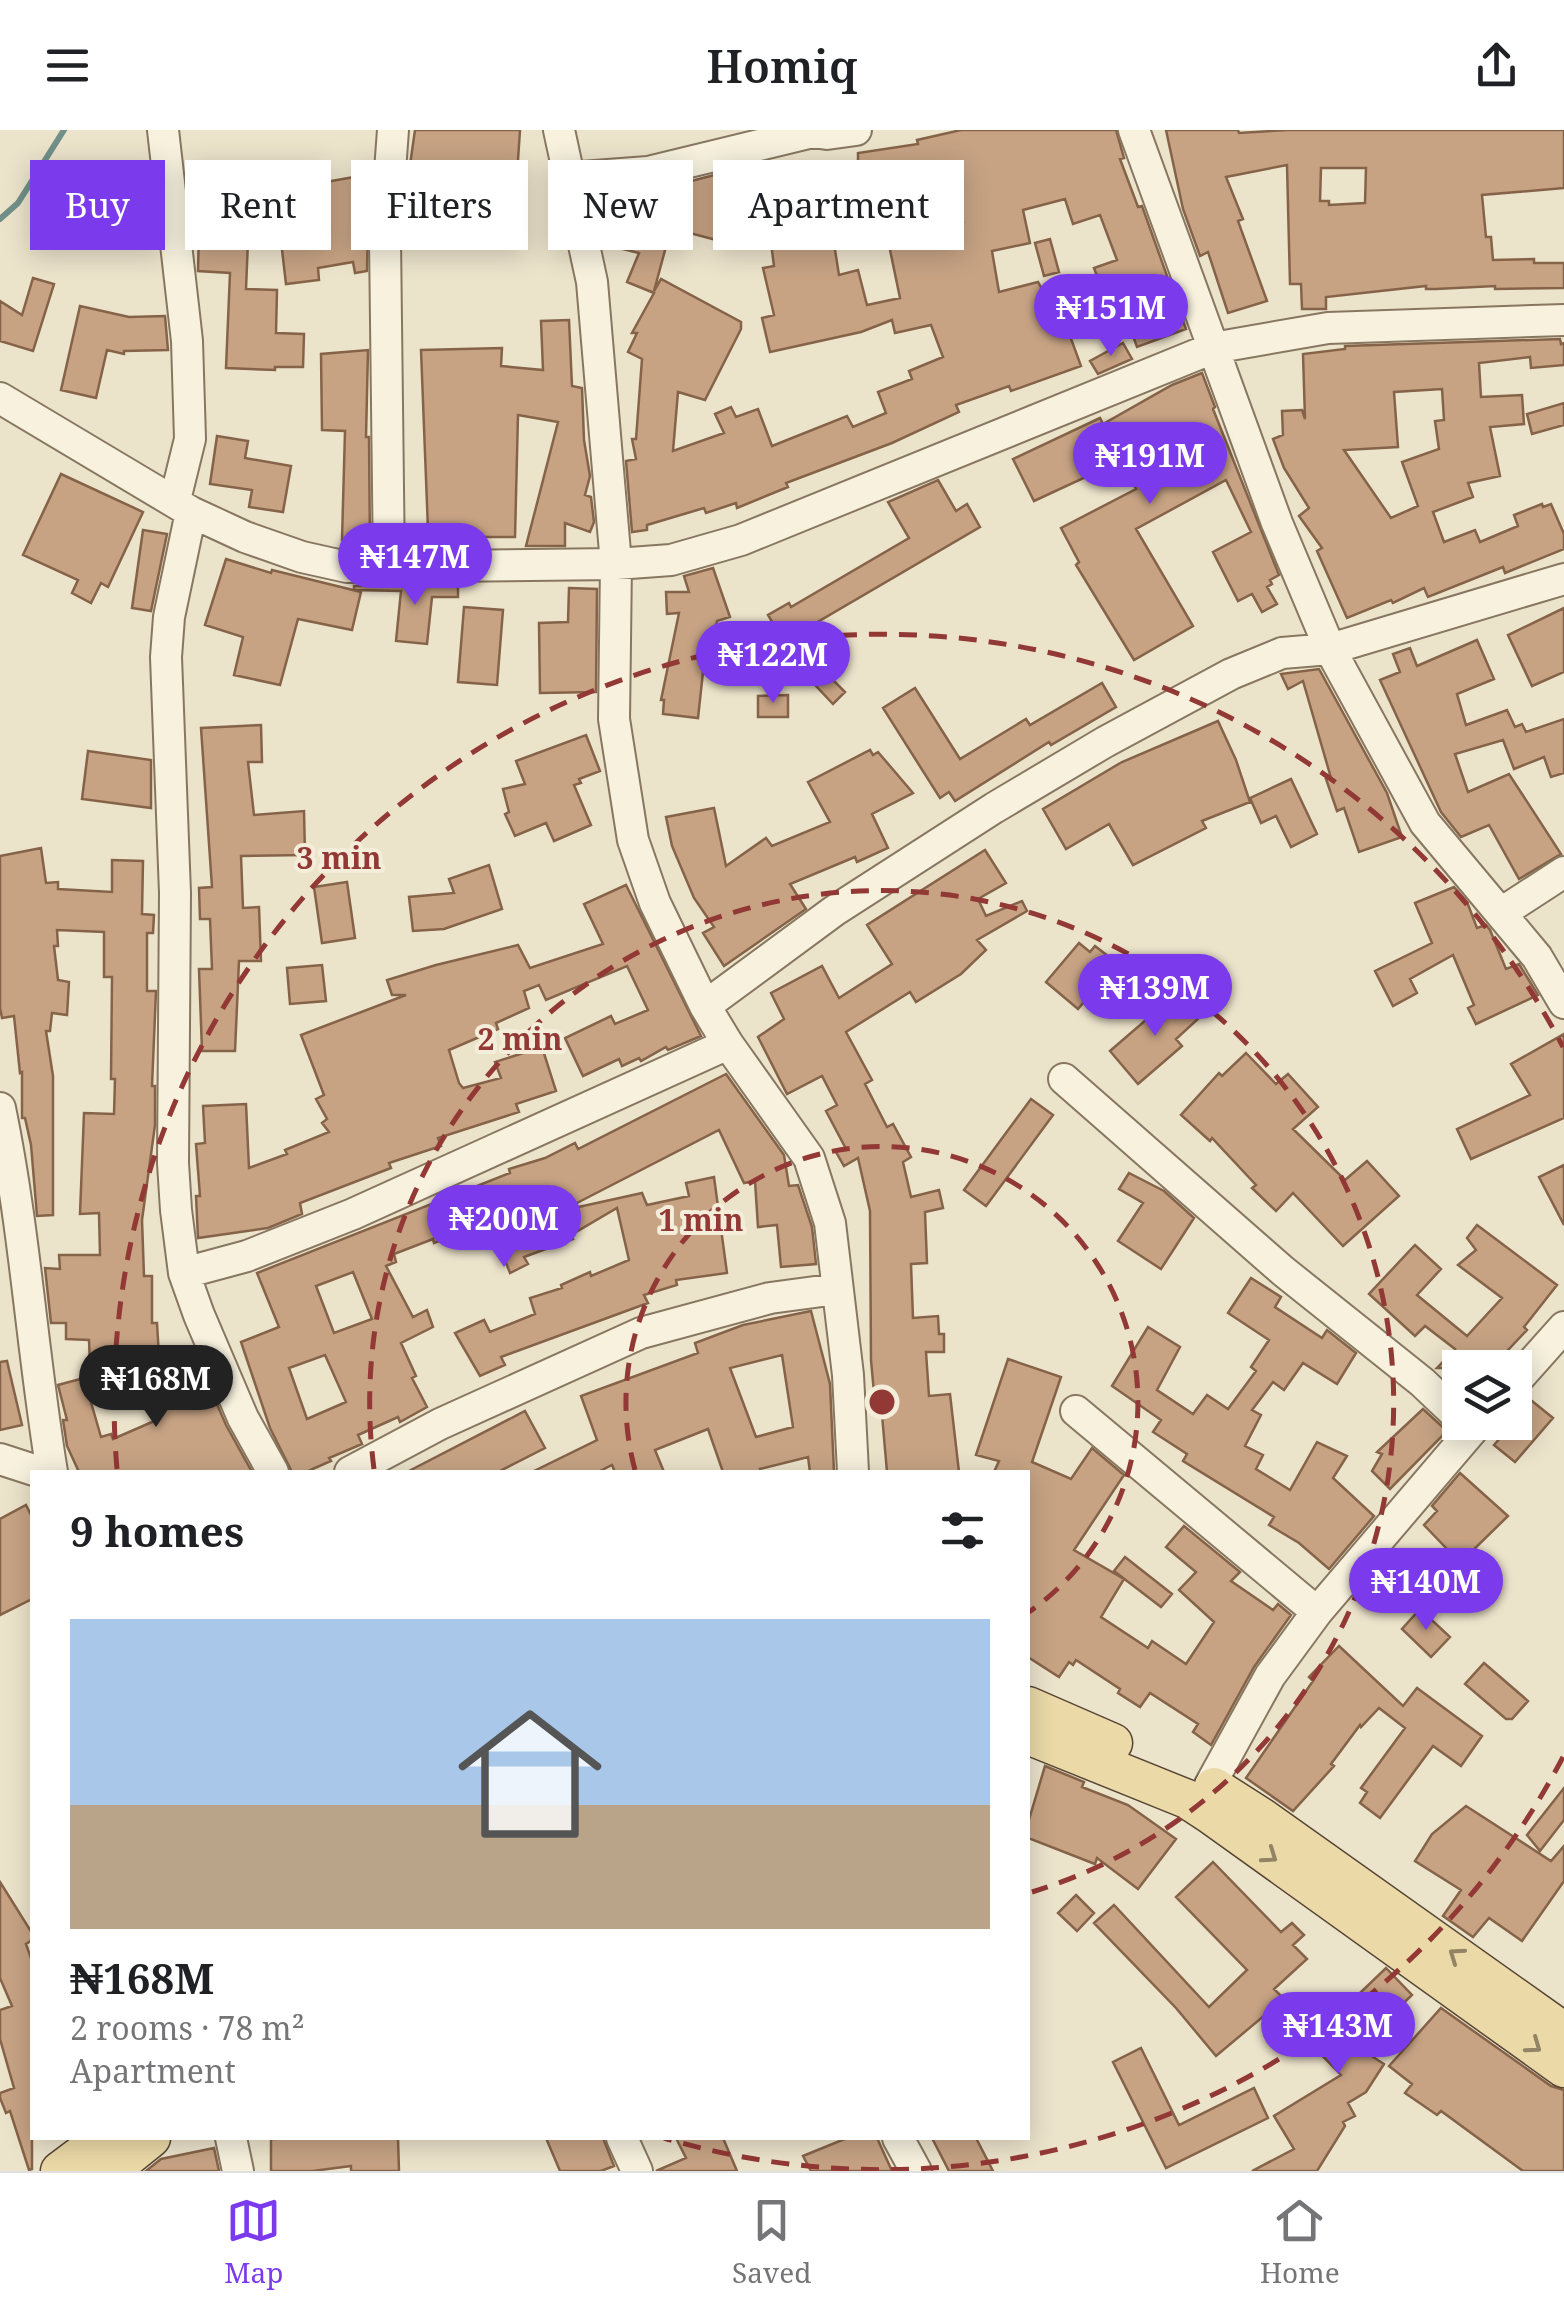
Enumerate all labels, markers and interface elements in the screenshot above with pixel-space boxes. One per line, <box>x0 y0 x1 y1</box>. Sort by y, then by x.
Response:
text: Homiq <box>707 35 857 96</box>
icon: menu <box>40 38 95 93</box>
icon: share <box>1469 38 1524 93</box>
chip: Buy <box>30 160 165 250</box>
chip: Rent <box>185 160 331 250</box>
chip: Filters <box>351 160 528 250</box>
chip: New <box>548 160 693 250</box>
chip: Apartment <box>713 160 964 250</box>
pin: ₦151M <box>1041 274 1181 359</box>
text: ₦151M <box>1056 285 1166 328</box>
pin: ₦191M <box>1080 422 1220 507</box>
text: ₦191M <box>1095 433 1205 476</box>
pin: ₦147M <box>345 523 485 608</box>
text: ₦147M <box>360 534 470 577</box>
pin: ₦122M <box>703 621 843 706</box>
text: ₦122M <box>718 632 828 675</box>
text: 3 min <box>297 837 381 878</box>
pin: ₦139M <box>1085 954 1225 1039</box>
text: ₦139M <box>1100 965 1210 1008</box>
text: 2 min <box>478 1018 562 1059</box>
pin: ₦200M <box>434 1185 574 1270</box>
text: ₦200M <box>449 1196 559 1239</box>
text: 1 min <box>659 1199 743 1240</box>
pin: ₦168M <box>86 1345 226 1430</box>
map controls <box>1442 1350 1532 1440</box>
button: layers <box>1442 1350 1532 1440</box>
text: ₦168M <box>101 1356 211 1399</box>
centre of rings <box>864 1384 900 1420</box>
text: 9 homes <box>70 1502 244 1559</box>
icon: filters <box>935 1503 990 1558</box>
pin: ₦140M <box>1356 1548 1496 1633</box>
text: ₦140M <box>1371 1559 1481 1602</box>
icon: home <box>440 1684 620 1864</box>
one-way arrow <box>1259 1844 1278 1862</box>
one-way arrow <box>1449 1948 1468 1967</box>
text: ₦168M <box>70 1949 214 2006</box>
pin: ₦143M <box>1268 1992 1408 2077</box>
text: ₦143M <box>1283 2003 1393 2046</box>
text: 2 rooms · 78 m² <box>70 2006 305 2049</box>
one-way arrow <box>1523 2035 1541 2052</box>
text: Apartment <box>70 2049 236 2092</box>
tab: Map <box>224 2193 283 2291</box>
tab: Saved <box>732 2193 811 2291</box>
tab: Home <box>1260 2193 1340 2291</box>

